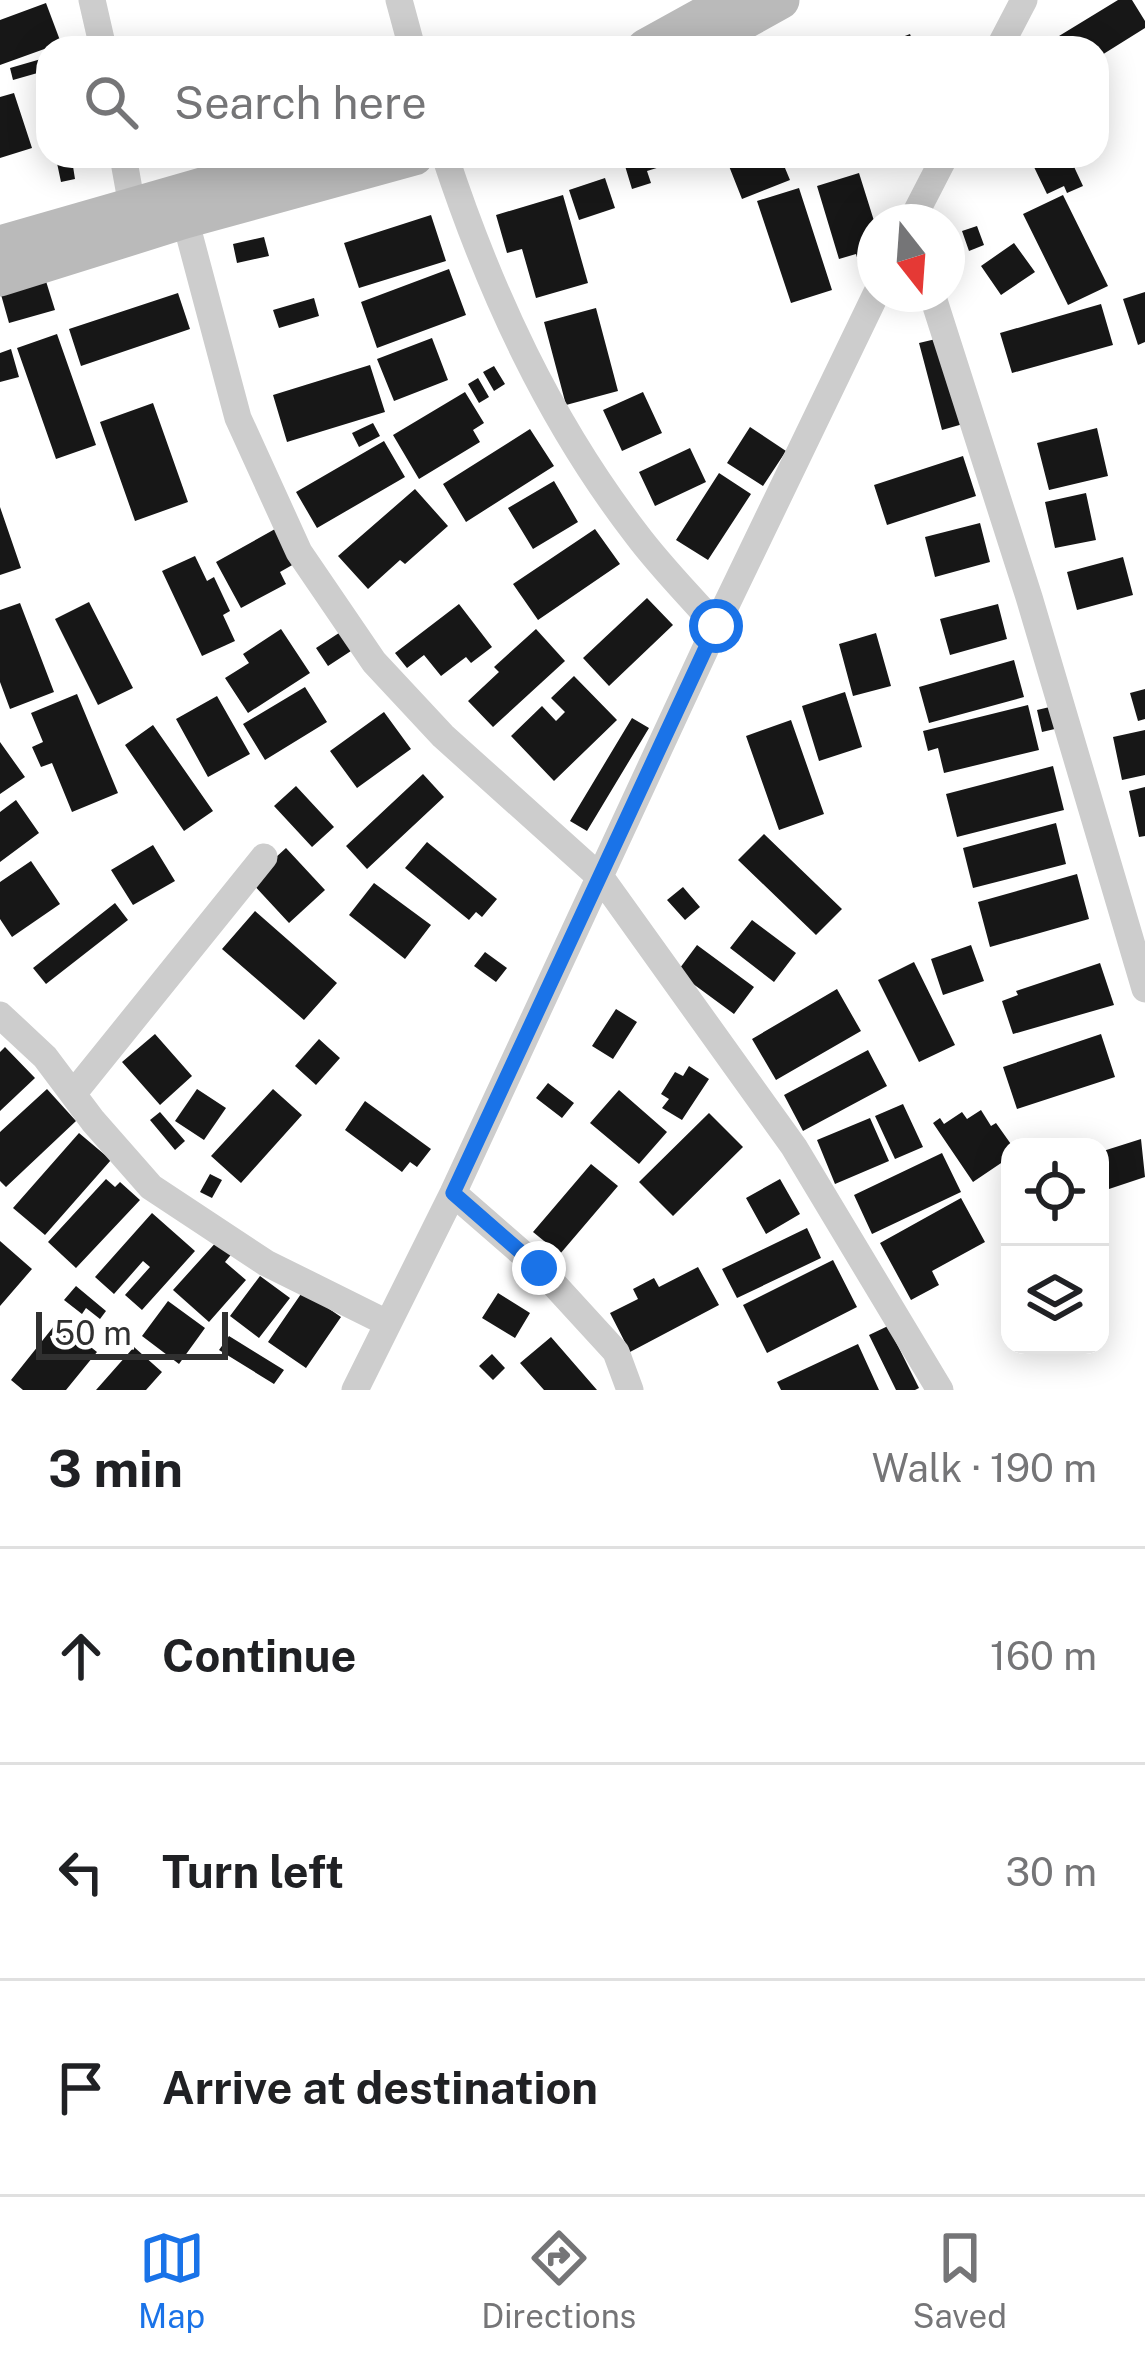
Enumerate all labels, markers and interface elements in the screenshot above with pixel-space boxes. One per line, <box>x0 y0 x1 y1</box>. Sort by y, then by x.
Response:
search box <box>36 36 1109 168</box>
icon: search <box>78 69 144 135</box>
text: Search here <box>174 76 427 129</box>
north arrow <box>857 204 965 312</box>
route start <box>689 599 743 653</box>
map controls <box>1001 1138 1109 1354</box>
button: locate <box>1001 1138 1109 1246</box>
route end <box>512 1241 566 1295</box>
button: layers <box>1001 1246 1109 1354</box>
scale bar <box>36 1306 228 1359</box>
text: 50 m <box>54 1314 132 1352</box>
text: 3 min <box>48 1439 183 1498</box>
text: Walk · 190 m <box>872 1445 1097 1491</box>
icon: ahead <box>48 1623 114 1689</box>
text: Continue <box>162 1629 356 1682</box>
text: 160 m <box>990 1633 1097 1679</box>
icon: left <box>48 1839 114 1905</box>
text: Turn left <box>162 1845 344 1898</box>
text: 30 m <box>1006 1849 1097 1895</box>
icon: arrive <box>48 2055 114 2121</box>
text: Arrive at destination <box>162 2061 598 2114</box>
tab: Map <box>138 2225 205 2335</box>
tab: Directions <box>481 2225 636 2335</box>
tab: Saved <box>913 2225 1007 2335</box>

